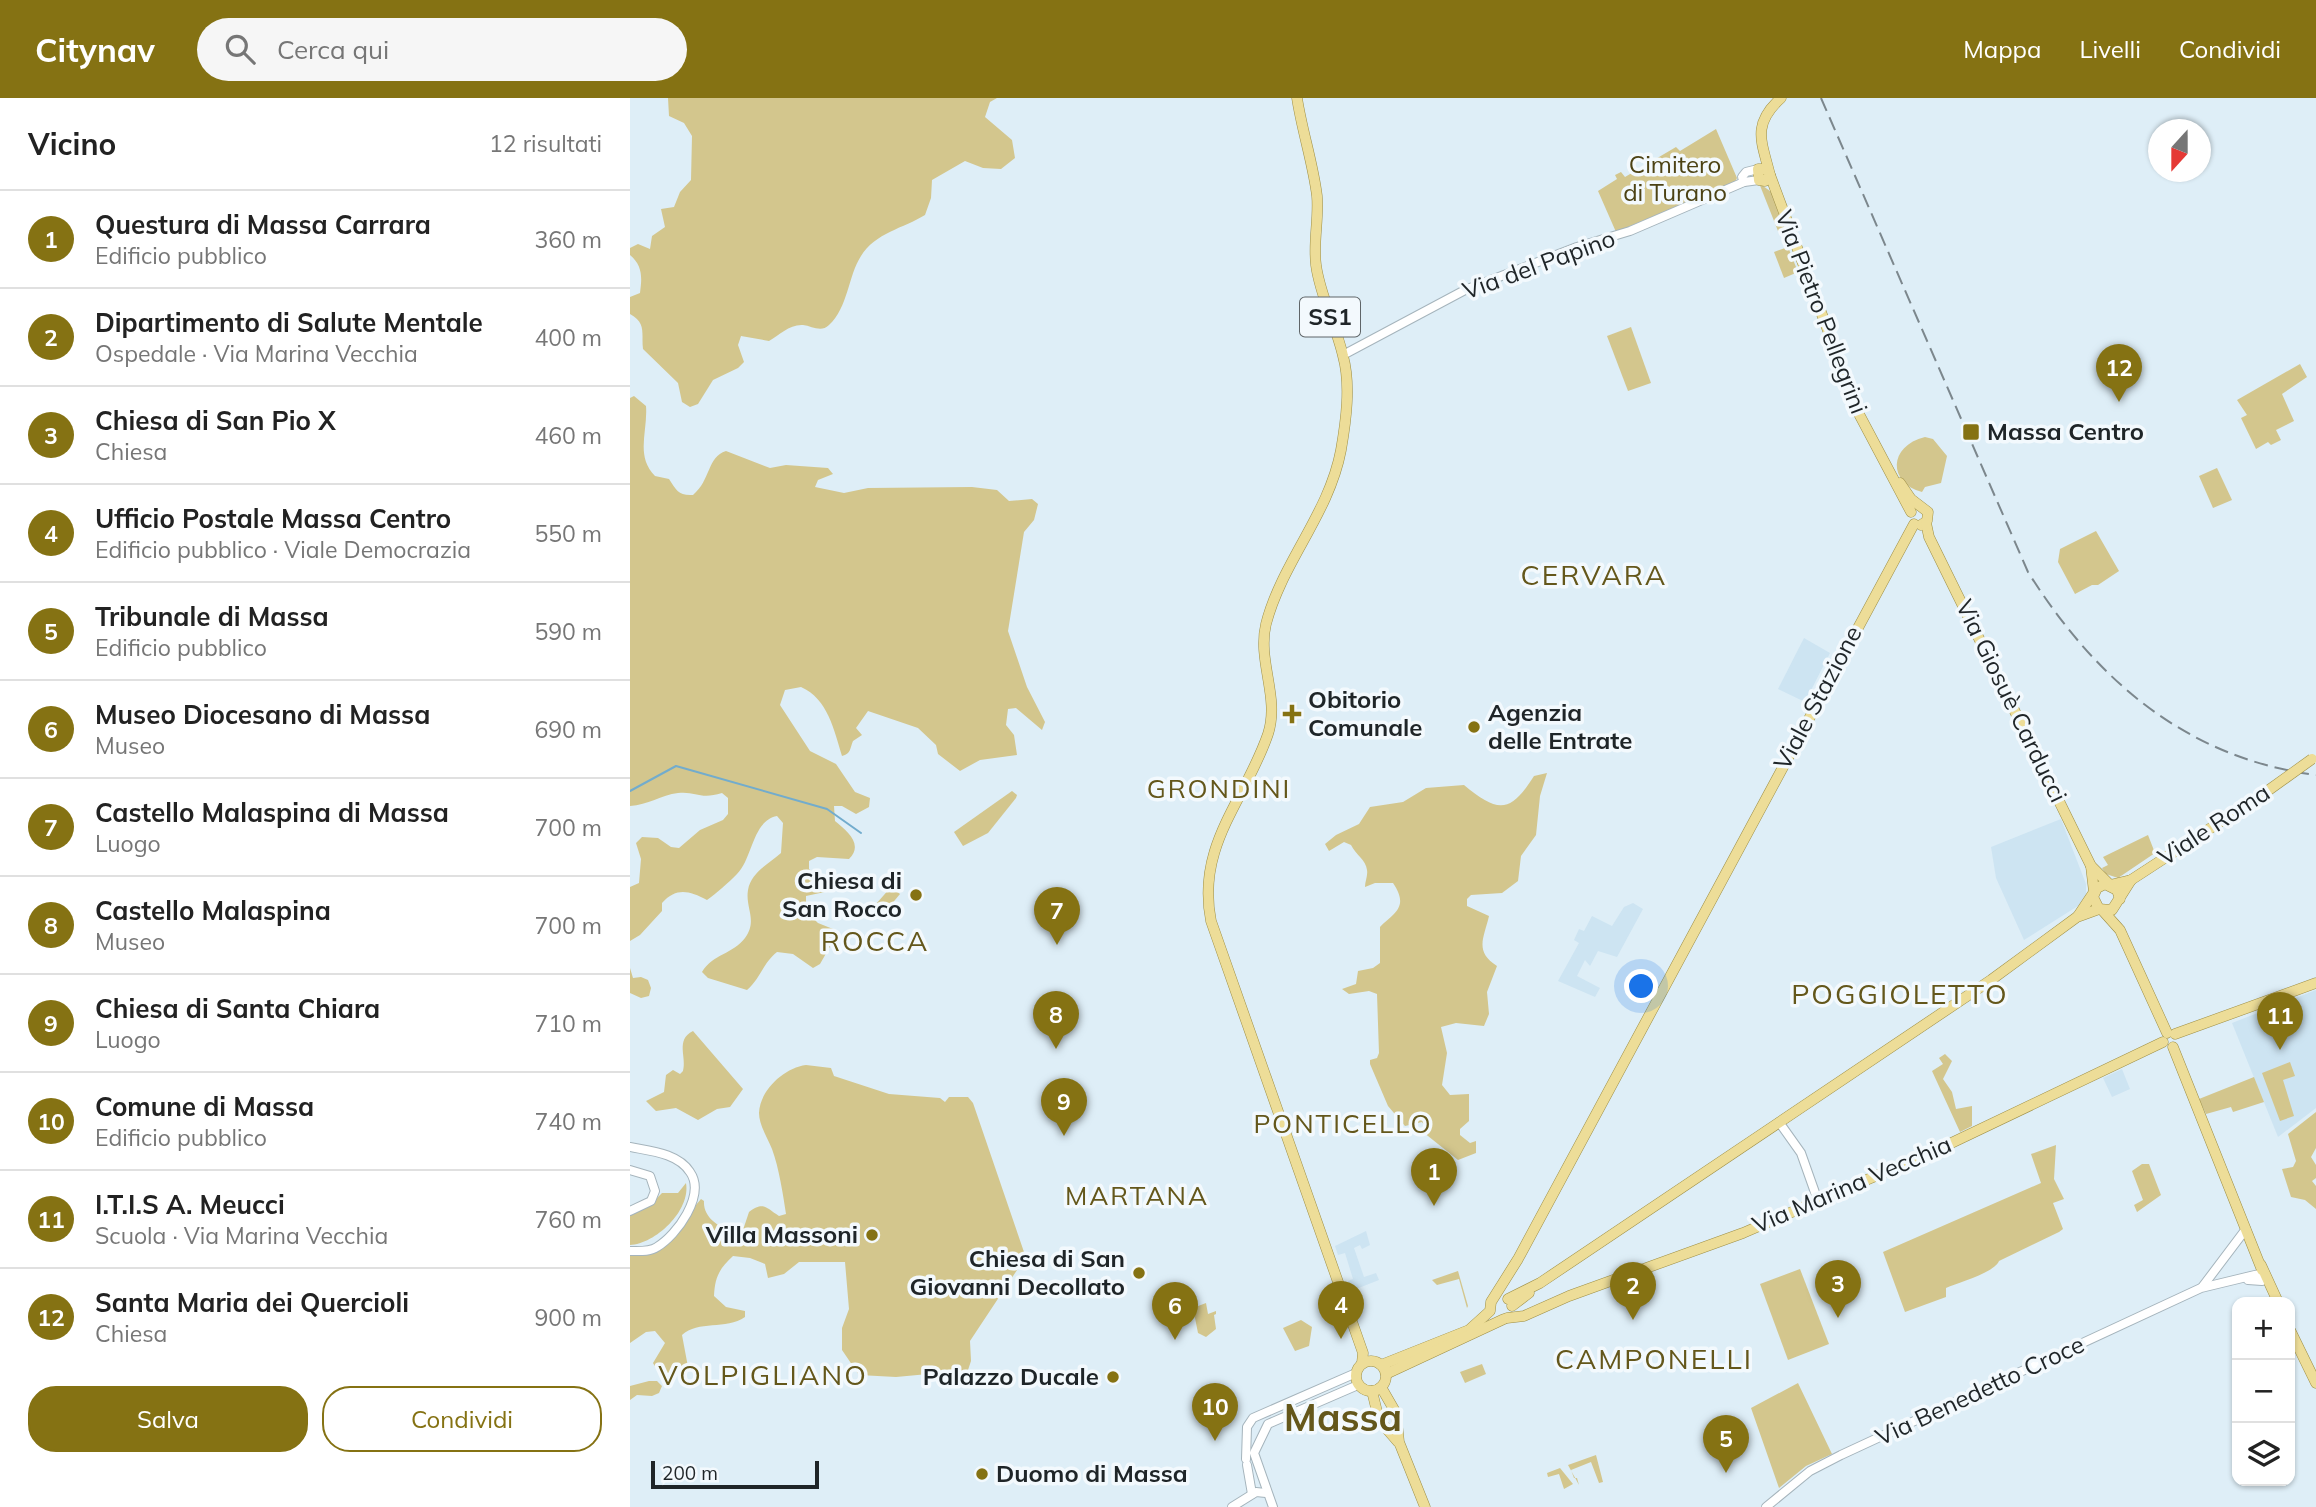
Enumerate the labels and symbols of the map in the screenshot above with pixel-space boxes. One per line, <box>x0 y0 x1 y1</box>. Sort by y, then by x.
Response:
north arrow <box>2148 119 2211 182</box>
park label: Cimitero di Turano <box>1623 149 1727 207</box>
street label: Via Pietro Pellegrini <box>1769 206 1875 418</box>
street label: Via del Papino <box>1458 223 1619 305</box>
road number: SS1 <box>1300 298 1360 336</box>
pin: 12 <box>2096 344 2142 402</box>
place label: Massa Centro <box>1987 416 2144 446</box>
marker: Massa Centro <box>1961 422 1981 442</box>
district label: CERVARA <box>1521 557 1667 592</box>
street label: Via Giosuè Carducci <box>1950 594 2074 807</box>
street label: Viale Stazione <box>1767 620 1868 775</box>
place label: Obitorio Comunale <box>1308 684 1422 742</box>
place label: Agenzia delle Entrate <box>1488 697 1632 755</box>
marker: Obitorio Comunale <box>1282 704 1302 724</box>
marker: Agenzia delle Entrate <box>1466 719 1482 735</box>
district label: GRONDINI <box>1147 772 1291 805</box>
street label: Viale Roma <box>2152 777 2275 871</box>
place label: Chiesa di San Rocco <box>782 865 902 923</box>
marker: Chiesa di San Rocco <box>908 887 924 903</box>
pin: 7 <box>1034 887 1080 945</box>
district label: ROCCA <box>821 923 929 958</box>
your location <box>1624 969 1658 1003</box>
district label: POGGIOLETTO <box>1791 976 2009 1011</box>
pin: 8 <box>1033 991 1079 1049</box>
pin: 11 <box>2257 992 2303 1050</box>
pin: 9 <box>1041 1078 1087 1136</box>
district label: PONTICELLO <box>1253 1107 1433 1140</box>
street label: Via Marina Vecchia <box>1748 1129 1956 1240</box>
pin: 1 <box>1411 1148 1457 1206</box>
district label: MARTANA <box>1065 1179 1209 1212</box>
place label: Villa Massoni <box>705 1219 858 1249</box>
marker: Villa Massoni <box>864 1227 880 1243</box>
place label: Chiesa di San Giovanni Decollato <box>909 1243 1125 1301</box>
pin: 3 <box>1815 1260 1861 1318</box>
pin: 2 <box>1610 1262 1656 1320</box>
marker: Chiesa di San Giovanni Decollato <box>1131 1265 1147 1281</box>
pin: 4 <box>1318 1281 1364 1339</box>
pin: 6 <box>1152 1282 1198 1340</box>
street label: Via Benedetto Croce <box>1870 1329 2089 1452</box>
district label: CAMPONELLI <box>1555 1341 1753 1376</box>
district label: VOLPIGLIANO <box>658 1357 868 1392</box>
place label: Palazzo Ducale <box>923 1361 1099 1391</box>
marker: Palazzo Ducale <box>1105 1369 1121 1385</box>
pin: 10 <box>1192 1383 1238 1441</box>
district label: Massa <box>1284 1393 1402 1441</box>
pin: 5 <box>1703 1415 1749 1473</box>
scale bar <box>651 1458 819 1490</box>
place label: Duomo di Massa <box>996 1458 1188 1488</box>
marker: Duomo di Massa <box>974 1466 990 1482</box>

